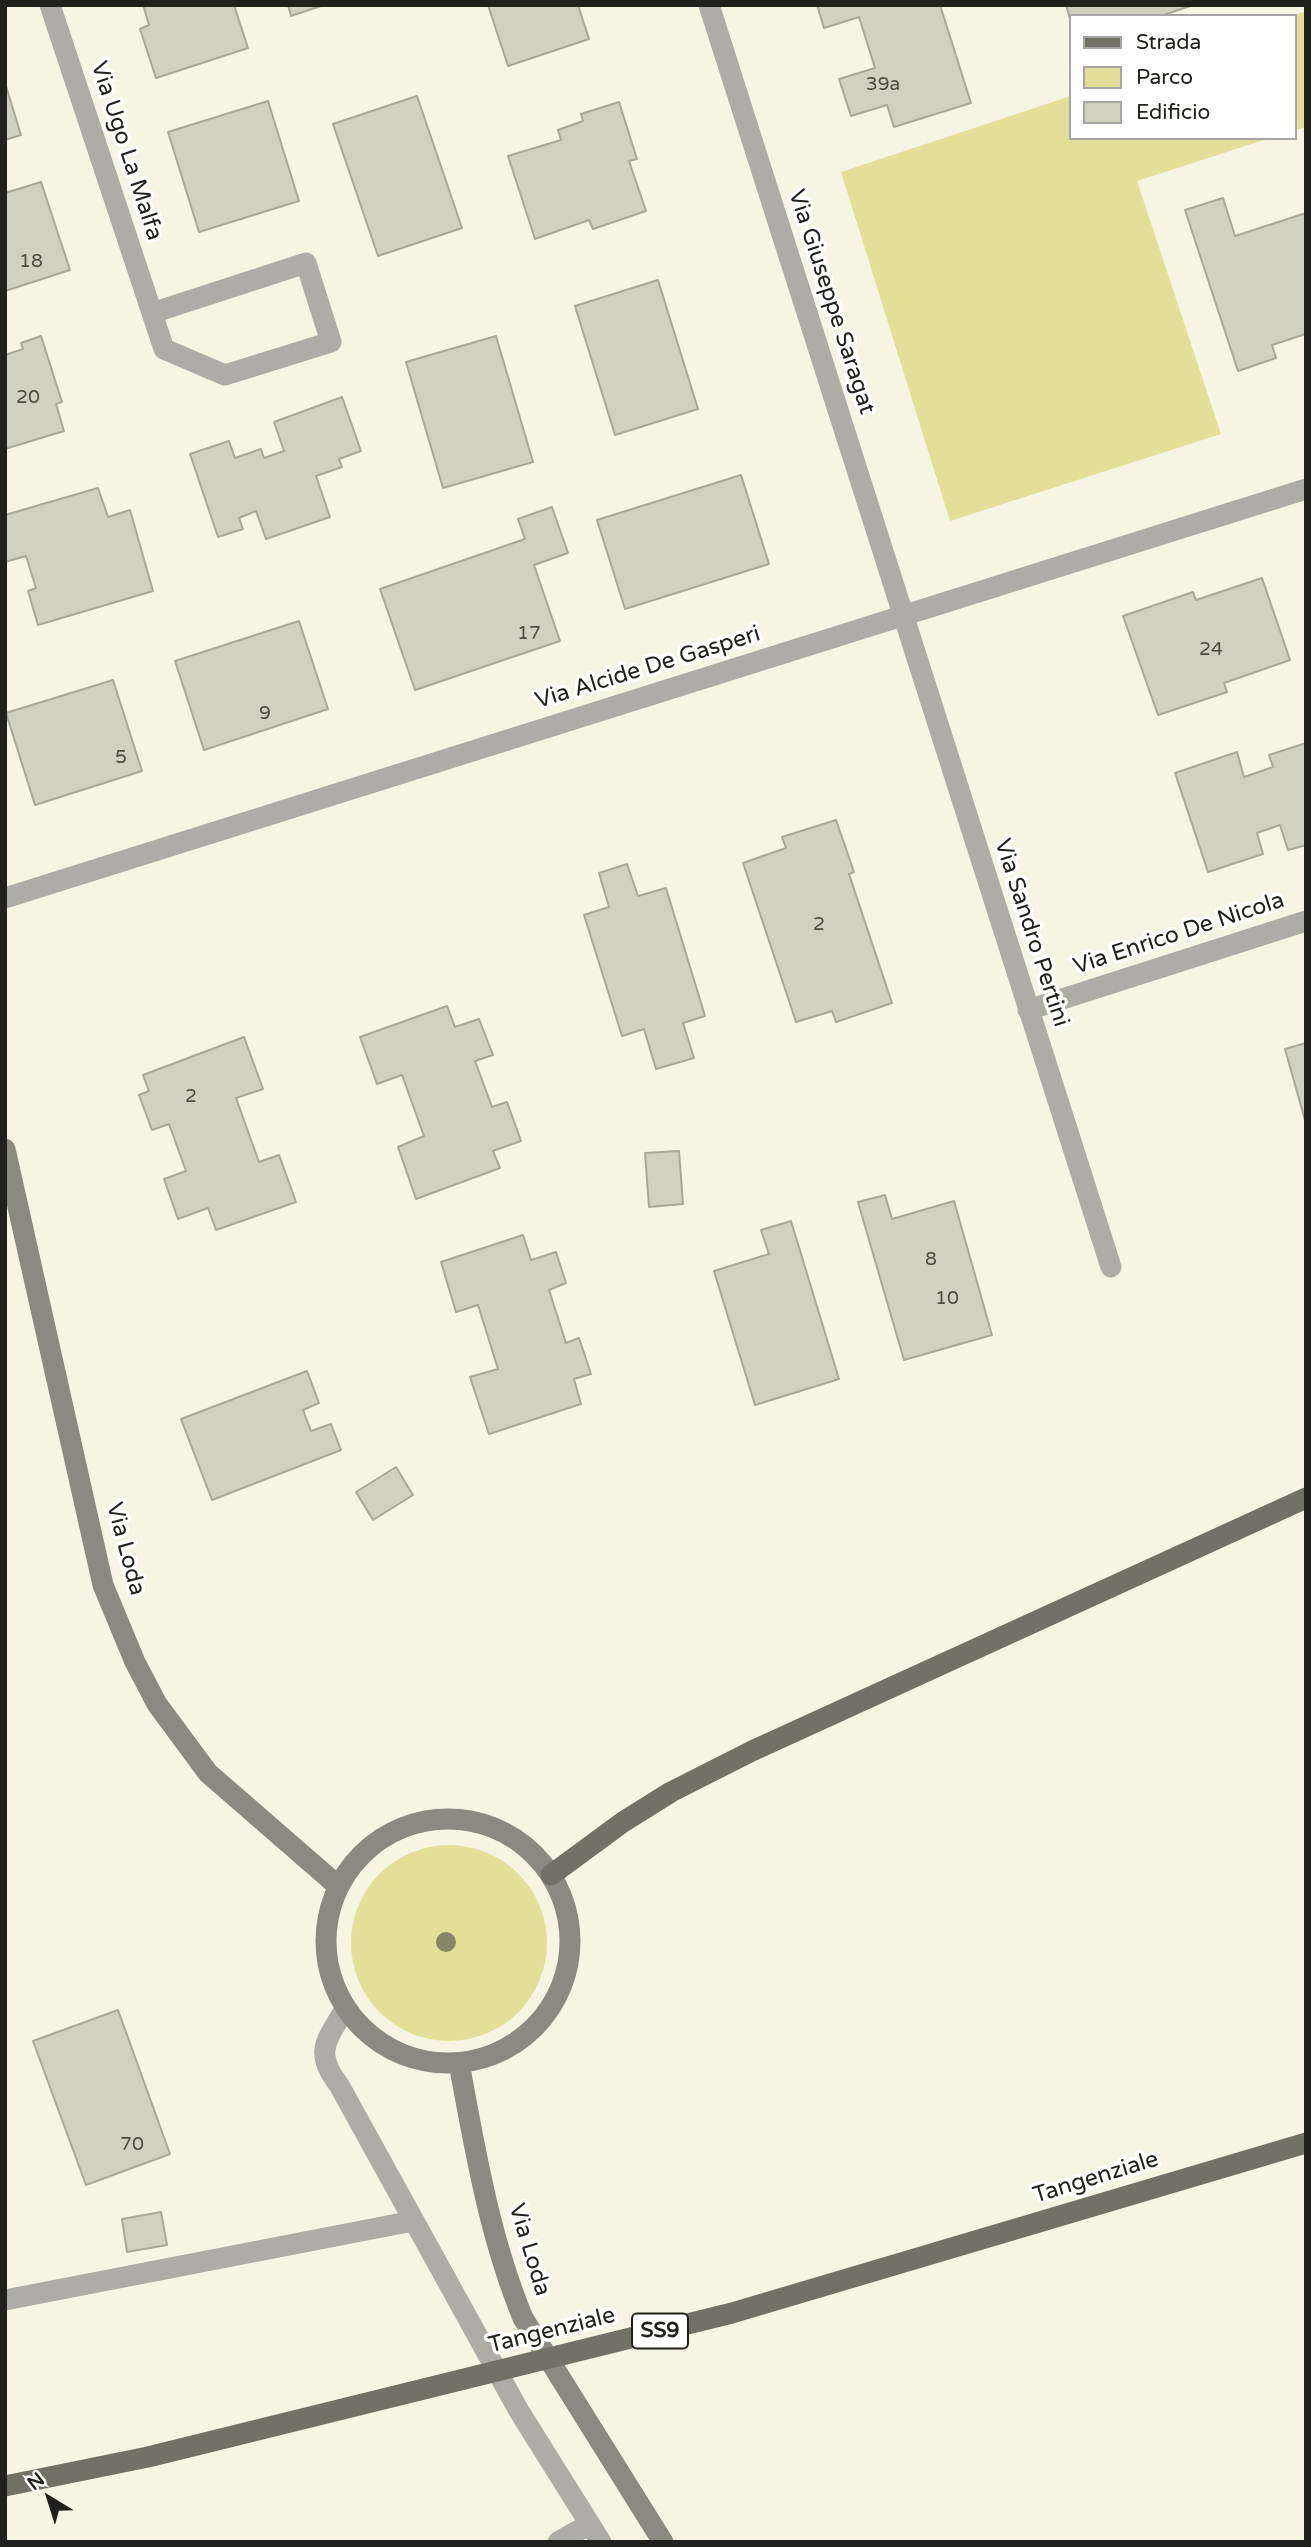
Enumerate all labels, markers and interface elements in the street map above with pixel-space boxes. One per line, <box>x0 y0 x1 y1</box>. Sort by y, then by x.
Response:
legend <box>1070 14 1297 140</box>
text: Strada <box>1136 30 1201 55</box>
street label: Via Ugo La Malfa <box>84 58 168 244</box>
text: Parco <box>1136 65 1193 90</box>
house number: 39a <box>866 74 900 96</box>
text: Edificio <box>1136 100 1210 125</box>
street label: Via Giuseppe Saragat <box>782 186 880 418</box>
house number: 18 <box>19 251 43 273</box>
house number: 20 <box>16 387 40 409</box>
street label: Via Alcide De Gasperi <box>532 621 764 715</box>
house number: 17 <box>517 623 541 645</box>
house number: 24 <box>1199 639 1223 661</box>
house number: 9 <box>259 703 271 725</box>
house number: 5 <box>115 747 127 769</box>
street label: Via Sandro Pertini <box>988 836 1074 1030</box>
street label: Via Enrico De Nicola <box>1070 887 1288 981</box>
house number: 2 <box>813 914 825 936</box>
house number: 2 <box>185 1086 197 1108</box>
house number: 8 <box>925 1249 937 1271</box>
house number: 10 <box>935 1288 959 1310</box>
street label: Via Loda <box>99 1500 151 1598</box>
house number: 70 <box>120 2134 144 2156</box>
street label: Tangenziale <box>1030 2146 1162 2210</box>
street label: Via Loda <box>502 2201 556 2299</box>
street label: Tangenziale <box>486 2302 618 2360</box>
road number: SS9 <box>632 2314 688 2348</box>
north arrow <box>14 2463 84 2533</box>
text: N <box>23 2468 49 2495</box>

